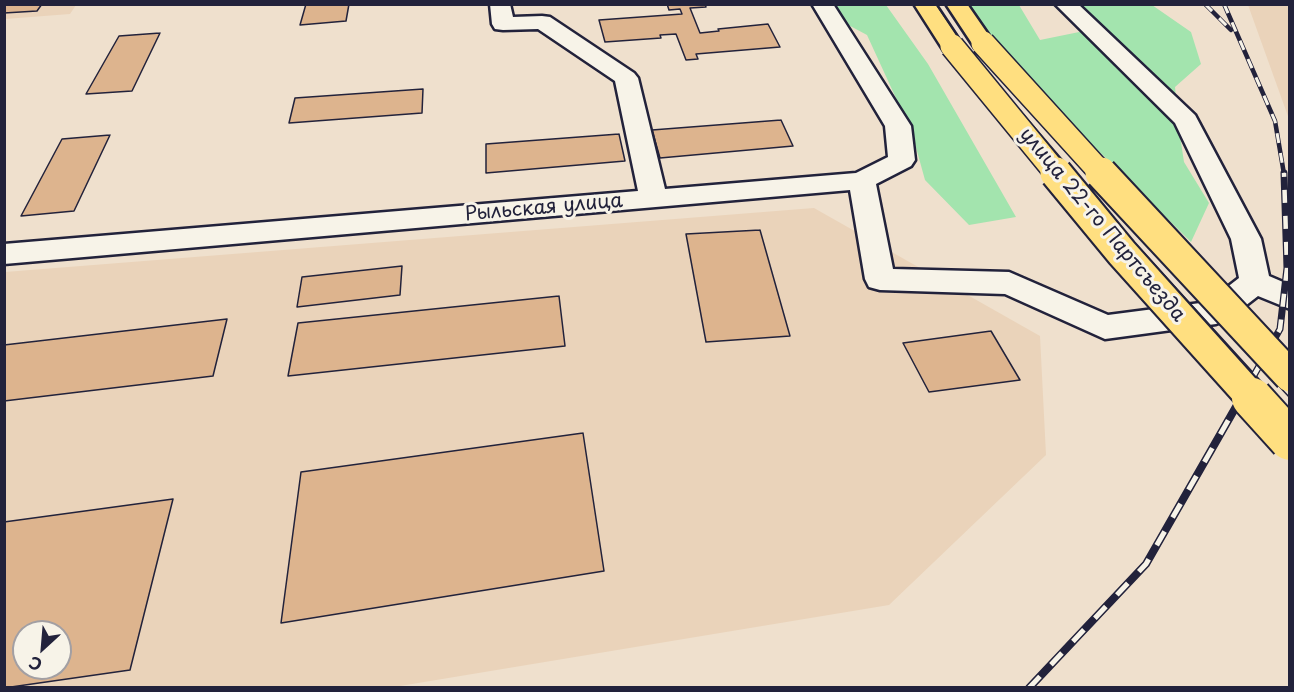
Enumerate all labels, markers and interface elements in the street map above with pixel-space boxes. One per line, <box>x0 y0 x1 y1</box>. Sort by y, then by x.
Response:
street label: улица 22-го Партсъезда <box>1014 123 1190 327</box>
street label: Рыльская улица <box>464 189 624 227</box>
north arrow <box>12 620 72 680</box>
text: С <box>24 651 46 678</box>

